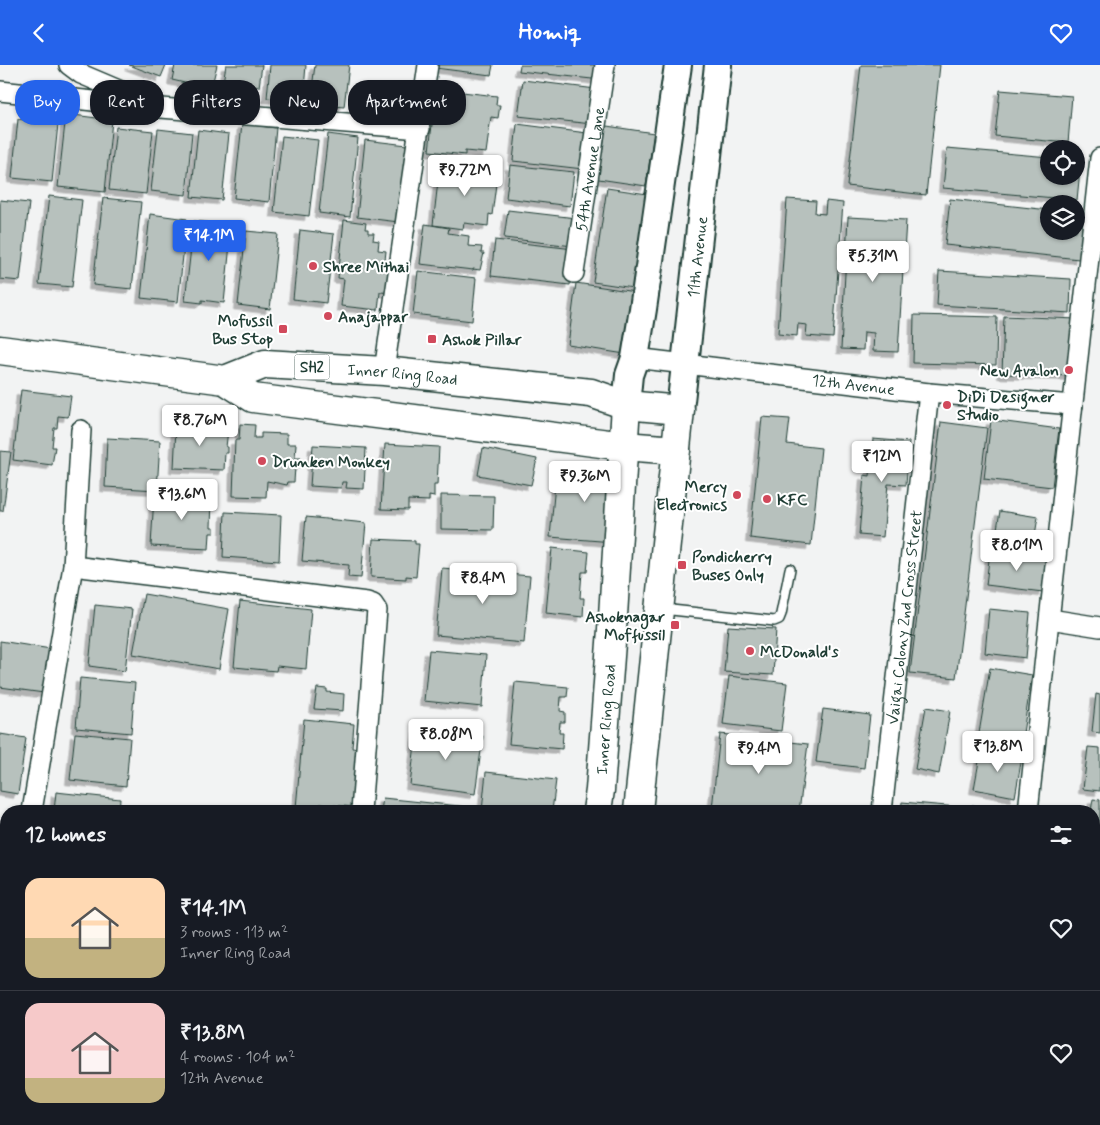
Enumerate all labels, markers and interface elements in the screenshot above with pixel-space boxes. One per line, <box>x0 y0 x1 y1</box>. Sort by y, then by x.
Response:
icon: back <box>25 19 53 47</box>
text: Homiq <box>518 19 582 47</box>
icon: heart <box>1047 19 1075 47</box>
chip: Buy <box>15 80 80 125</box>
chip: Rent <box>90 80 164 125</box>
chip: Filters <box>174 80 260 125</box>
chip: New <box>270 80 338 125</box>
chip: Apartment <box>348 80 466 125</box>
street label: 54th Avenue Lane <box>571 105 611 233</box>
map controls <box>1040 140 1085 240</box>
button: locate <box>1040 140 1085 185</box>
pin: ₹9.72M <box>424 155 506 197</box>
text: ₹9.72M <box>439 160 491 181</box>
button: layers <box>1040 195 1085 240</box>
street label: 11th Avenue <box>683 215 713 299</box>
pin: ₹14.1M <box>168 219 250 262</box>
text: ₹14.1M <box>184 225 234 246</box>
pin: ₹5.31M <box>832 241 914 283</box>
text: ₹5.31M <box>848 246 898 267</box>
place label: Shree Mithai <box>323 257 409 278</box>
marker: Shree Mithai <box>307 260 319 272</box>
place label: Anajappar <box>338 307 408 328</box>
marker: Anajappar <box>322 310 334 322</box>
place label: Mofussil Bus Stop <box>212 311 273 350</box>
marker: Mofussil Bus Stop <box>277 323 289 335</box>
place label: Ashok Pillar <box>442 330 522 351</box>
marker: Ashok Pillar <box>426 333 438 345</box>
road number: SH2 <box>294 355 330 379</box>
street label: Inner Ring Road <box>347 360 459 391</box>
place label: New Avalon <box>980 361 1059 382</box>
marker: New Avalon <box>1063 364 1075 376</box>
street label: 12th Avenue <box>811 370 896 401</box>
place label: DiDi Designer Studio <box>957 387 1055 426</box>
marker: DiDi Designer Studio <box>941 399 953 411</box>
pin: ₹8.76M <box>159 405 241 447</box>
text: ₹8.76M <box>173 410 227 431</box>
pin: ₹12M <box>852 441 912 483</box>
text: ₹12M <box>863 446 901 467</box>
place label: Drunken Monkey <box>272 452 390 473</box>
marker: Drunken Monkey <box>256 455 268 467</box>
pin: ₹9.36M <box>544 461 626 503</box>
text: ₹9.36M <box>560 466 610 487</box>
place label: Mercy Electronics <box>656 477 728 516</box>
pin: ₹13.6M <box>141 479 223 521</box>
text: ₹13.6M <box>158 484 206 505</box>
marker: Mercy Electronics <box>731 489 743 501</box>
place label: KFC <box>777 490 808 511</box>
marker: KFC <box>761 493 773 505</box>
street label: Vaigai Colony 2nd Cross Street <box>883 509 928 726</box>
pin: ₹8.01M <box>976 529 1058 572</box>
text: ₹8.01M <box>991 535 1043 556</box>
place label: Pondicherry Buses Only <box>692 547 772 586</box>
marker: Pondicherry Buses Only <box>676 559 688 571</box>
pin: ₹8.4M <box>448 563 518 605</box>
text: ₹8.4M <box>461 568 505 589</box>
place label: Ashoknagar Moffussil <box>585 607 665 646</box>
marker: Ashoknagar Moffussil <box>669 619 681 631</box>
place label: McDonald's <box>760 642 839 663</box>
marker: McDonald's <box>744 645 756 657</box>
street label: Inner Ring Road <box>592 664 621 776</box>
pin: ₹8.08M <box>405 719 487 761</box>
text: ₹8.08M <box>419 724 473 745</box>
pin: ₹13.8M <box>957 731 1039 773</box>
pin: ₹9.4M <box>724 733 794 775</box>
text: ₹13.8M <box>973 736 1023 757</box>
text: ₹9.4M <box>737 738 781 759</box>
text: 12 homes <box>25 821 106 849</box>
icon: filters <box>1047 821 1075 849</box>
text: ₹14.1M <box>180 894 246 922</box>
icon: home <box>65 898 125 958</box>
icon: heart <box>1047 914 1075 942</box>
text: 3 rooms · 113 m² <box>180 922 288 943</box>
text: Inner Ring Road <box>180 943 291 964</box>
text: ₹13.8M <box>180 1019 245 1047</box>
icon: home <box>65 1023 125 1083</box>
icon: heart <box>1047 1039 1075 1067</box>
text: 4 rooms · 104 m² <box>180 1047 295 1068</box>
text: 12th Avenue <box>180 1068 264 1089</box>

